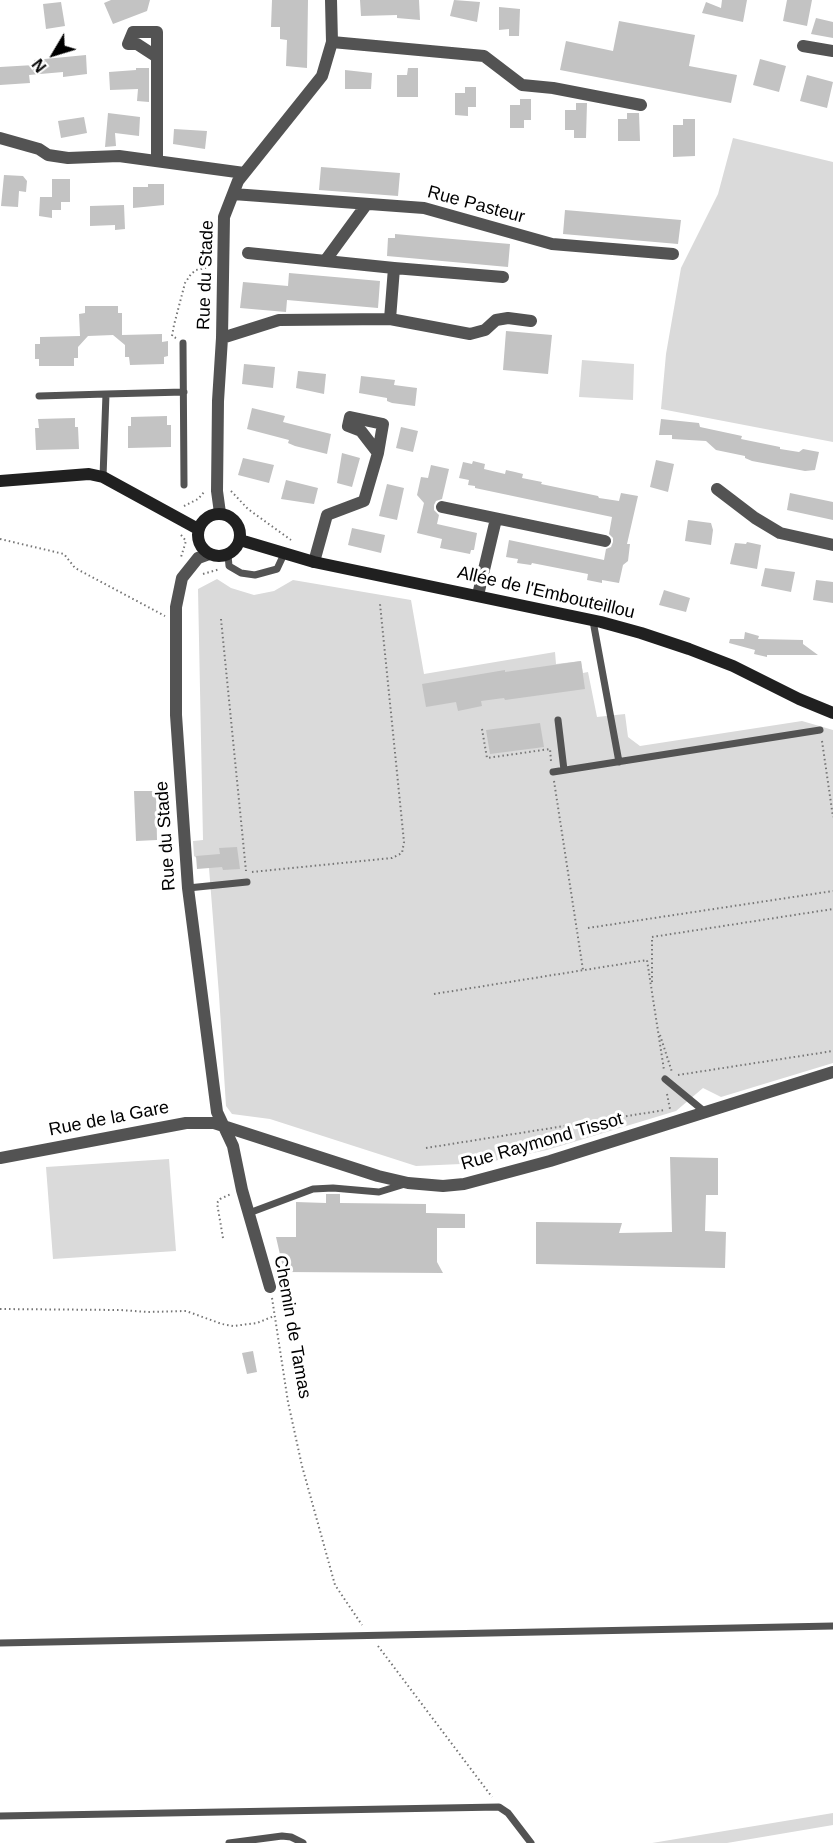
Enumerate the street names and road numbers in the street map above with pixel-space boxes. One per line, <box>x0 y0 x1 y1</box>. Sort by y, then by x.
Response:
street label: Rue Pasteur <box>425 182 527 228</box>
street label: Rue du Stade <box>193 220 219 330</box>
street label: Allée de l'Embouteillou <box>455 562 637 624</box>
street label: Rue du Stade <box>151 780 181 892</box>
street label: Rue de la Gare <box>47 1097 171 1141</box>
street label: Rue Raymond Tissot <box>459 1109 625 1175</box>
street label: Chemin de Tamas <box>269 1254 315 1400</box>

